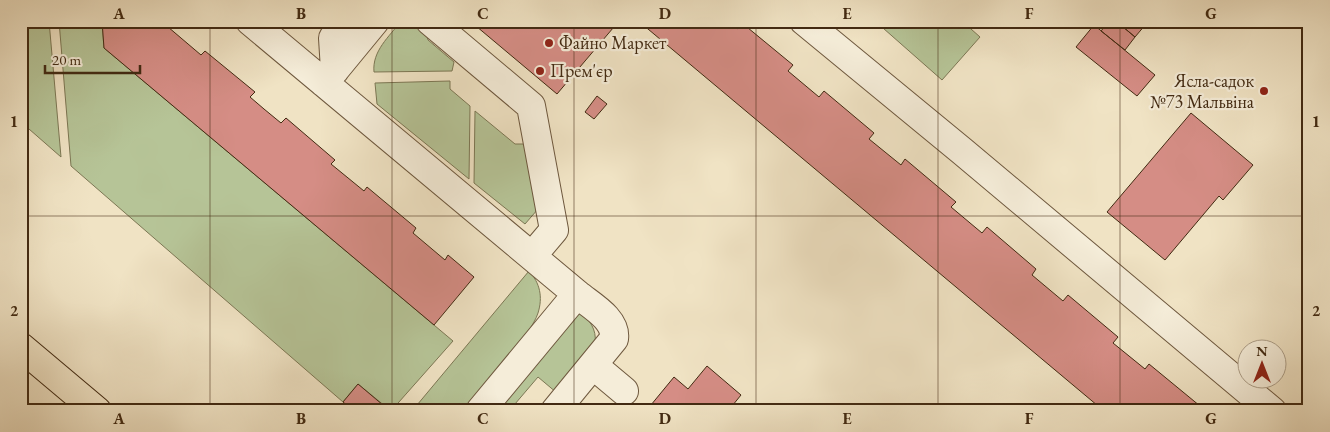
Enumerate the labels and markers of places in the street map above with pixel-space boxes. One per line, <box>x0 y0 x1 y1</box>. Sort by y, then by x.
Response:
place label: Файно Маркет <box>559 31 667 54</box>
marker: Файно Маркет <box>543 37 555 49</box>
place label: Прем'єр <box>550 59 613 82</box>
marker: Прем'єр <box>534 65 546 77</box>
place label: Ясла-садок №73 Мальвіна <box>1150 69 1255 113</box>
marker: Ясла-садок №73 Мальвіна <box>1258 85 1270 97</box>

